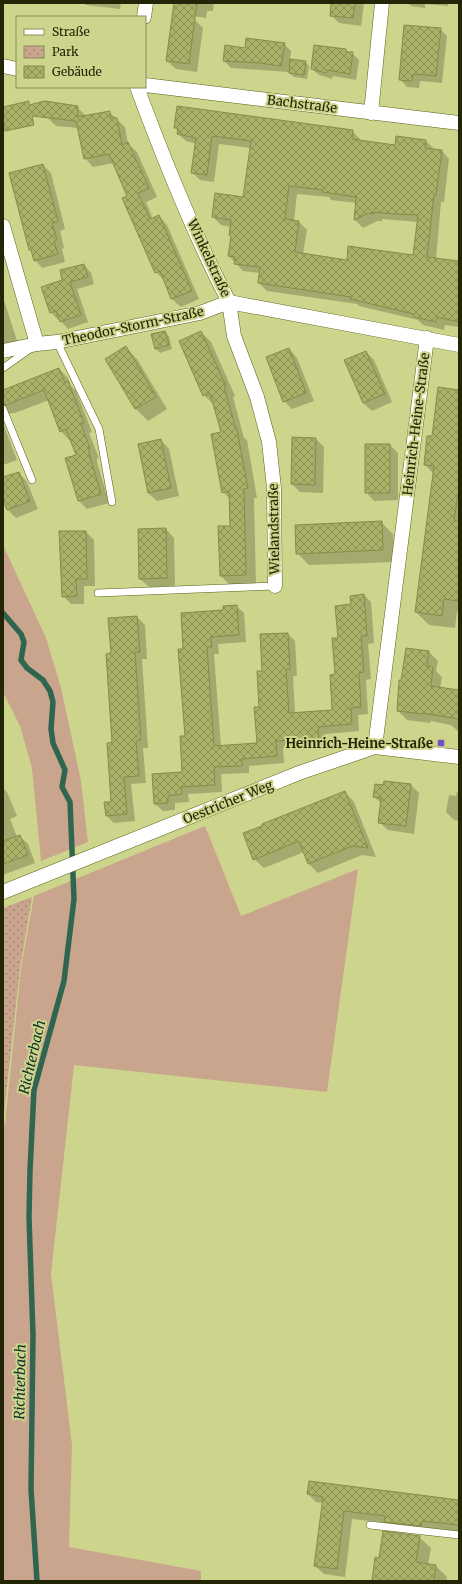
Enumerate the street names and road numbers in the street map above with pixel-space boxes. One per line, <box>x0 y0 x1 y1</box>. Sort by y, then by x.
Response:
street label: Bachstraße <box>266 91 338 117</box>
street label: Winkelstraße <box>183 215 235 300</box>
street label: Theodor-Storm-Straße <box>61 303 205 349</box>
street label: Heinrich-Heine-Straße <box>399 351 433 496</box>
street label: Wielandstraße <box>265 483 283 576</box>
street label: Oestricher Weg <box>180 776 276 828</box>

